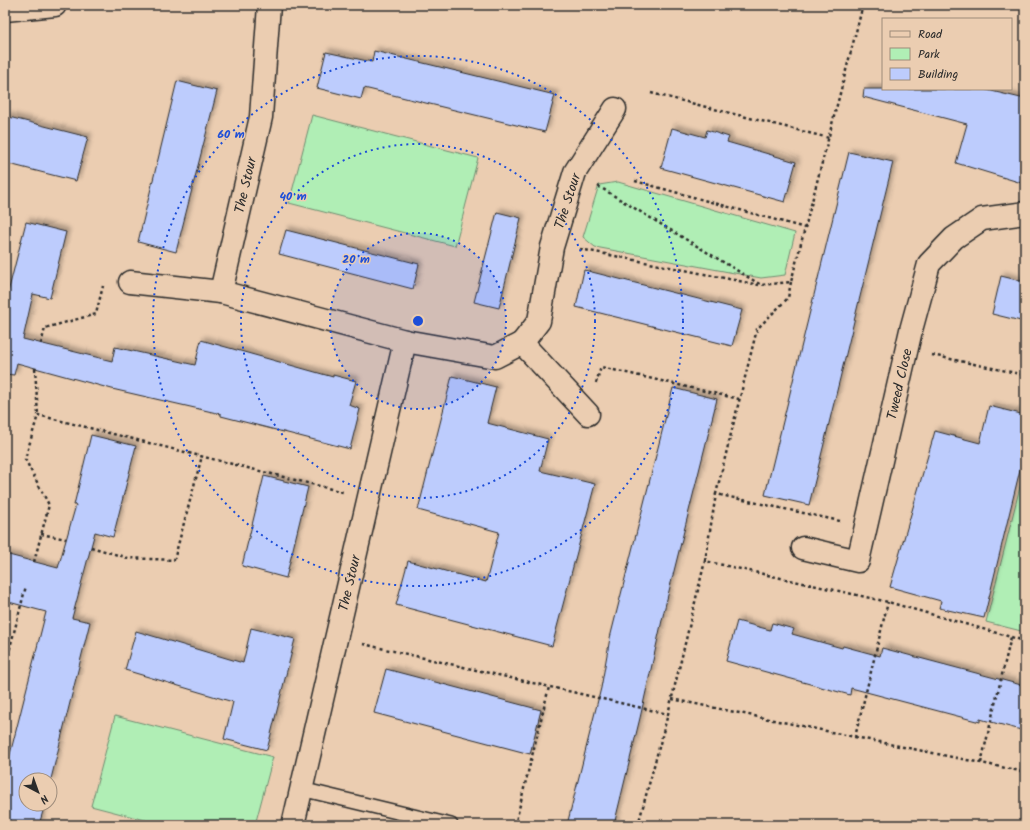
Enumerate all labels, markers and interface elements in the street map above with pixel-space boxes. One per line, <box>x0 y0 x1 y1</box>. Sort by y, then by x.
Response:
legend <box>882 18 1012 90</box>
text: Road <box>918 25 943 44</box>
text: Park <box>918 45 940 64</box>
text: Building <box>918 65 958 84</box>
text: 60 m <box>217 125 245 144</box>
street label: The Stour <box>229 153 263 216</box>
street label: The Stour <box>549 169 588 232</box>
text: 40 m <box>279 187 307 206</box>
text: 20 m <box>342 250 370 269</box>
centre of rings <box>411 314 425 328</box>
street label: Tweed Close <box>881 346 919 422</box>
street label: The Stour <box>333 551 367 614</box>
north arrow <box>18 772 58 812</box>
text: N <box>35 790 52 808</box>

